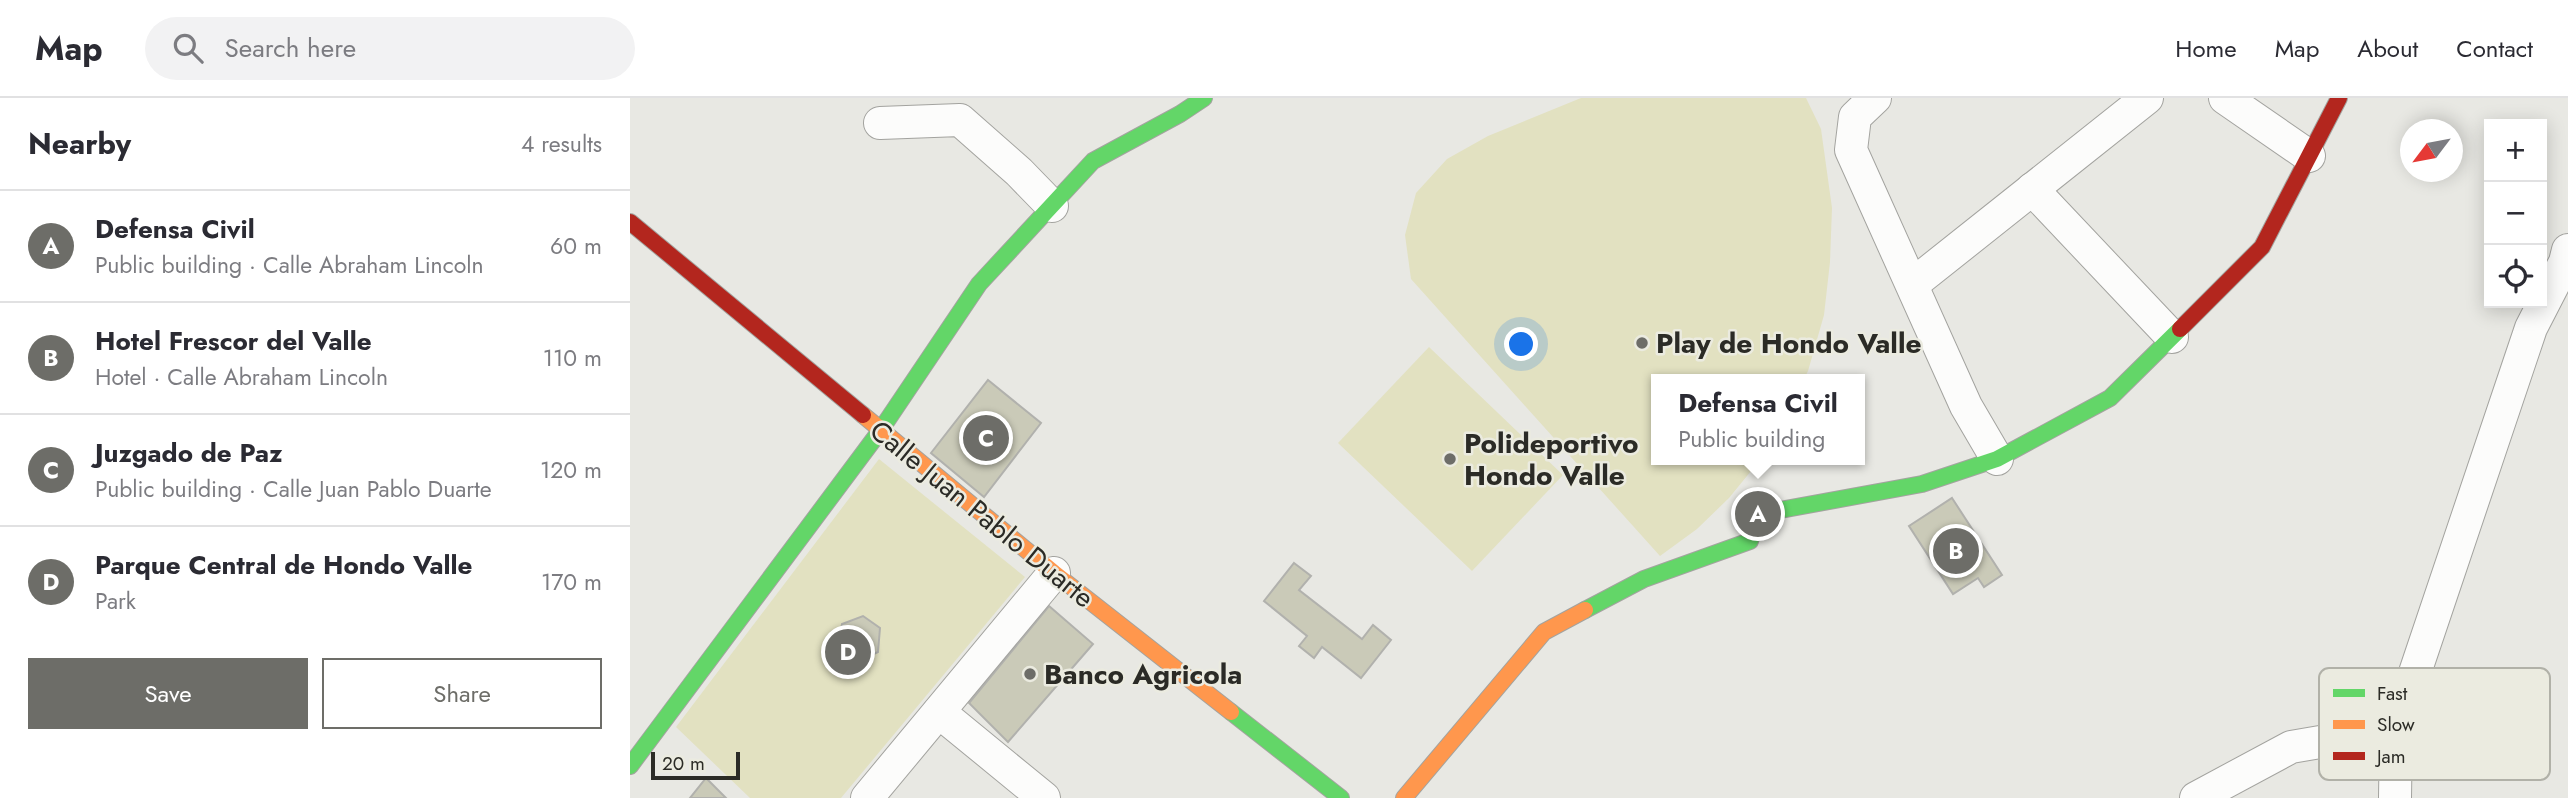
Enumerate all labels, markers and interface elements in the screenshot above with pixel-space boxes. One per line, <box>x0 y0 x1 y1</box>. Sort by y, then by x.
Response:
search box <box>145 17 635 80</box>
text: Map <box>35 25 103 72</box>
icon: search <box>169 29 207 67</box>
text: Search here <box>225 29 356 67</box>
text: Home <box>2175 31 2237 66</box>
text: Map <box>2275 31 2319 66</box>
text: About <box>2357 31 2418 66</box>
text: Contact <box>2456 31 2533 66</box>
north arrow <box>2400 119 2463 182</box>
map controls <box>2484 119 2547 308</box>
button: + <box>2484 119 2547 182</box>
text: Nearby <box>28 122 131 165</box>
text: 4 results <box>521 127 602 161</box>
button: − <box>2484 182 2547 245</box>
text: Defensa Civil <box>95 210 255 248</box>
text: A <box>43 229 59 263</box>
text: 60 m <box>550 229 602 263</box>
button: locate <box>2484 245 2547 308</box>
text: Public building · Calle Abraham Lincoln <box>95 248 484 282</box>
text: Hotel Frescor del Valle <box>95 322 372 360</box>
place label: Play de Hondo Valle <box>1656 323 1922 364</box>
your location <box>1504 327 1538 361</box>
marker: Play de Hondo Valle <box>1634 335 1650 351</box>
text: B <box>43 341 59 375</box>
text: 110 m <box>543 341 602 375</box>
text: Hotel · Calle Abraham Lincoln <box>95 360 388 394</box>
popup <box>1651 374 1865 465</box>
text: Defensa Civil <box>1678 384 1838 422</box>
pin: C <box>963 412 1009 464</box>
street label: Calle Juan Pablo Duarte <box>863 413 1101 615</box>
text: Public building <box>1678 422 1825 456</box>
place label: Polideportivo Hondo Valle <box>1464 423 1639 496</box>
text: Juzgado de Paz <box>95 434 283 472</box>
marker: Polideportivo Hondo Valle <box>1442 451 1458 467</box>
text: C <box>43 453 59 487</box>
text: 120 m <box>540 453 602 487</box>
text: Public building · Calle Juan Pablo Duarte <box>95 472 492 506</box>
pin: A <box>1735 488 1781 540</box>
pin: B <box>1933 525 1979 577</box>
text: Parque Central de Hondo Valle <box>95 546 472 584</box>
text: D <box>43 565 59 599</box>
text: 170 m <box>541 565 602 599</box>
text: Park <box>95 584 136 618</box>
pin: D <box>825 626 871 678</box>
place label: Banco Agricola <box>1044 654 1242 695</box>
button: Save <box>28 658 308 729</box>
button: Share <box>322 658 602 729</box>
marker: Banco Agricola <box>1022 666 1038 682</box>
legend <box>2319 668 2550 780</box>
text: Fast <box>2377 680 2408 707</box>
text: Slow <box>2377 711 2415 738</box>
text: Jam <box>2374 743 2406 770</box>
scale bar <box>651 749 740 781</box>
text: 20 m <box>662 750 705 777</box>

